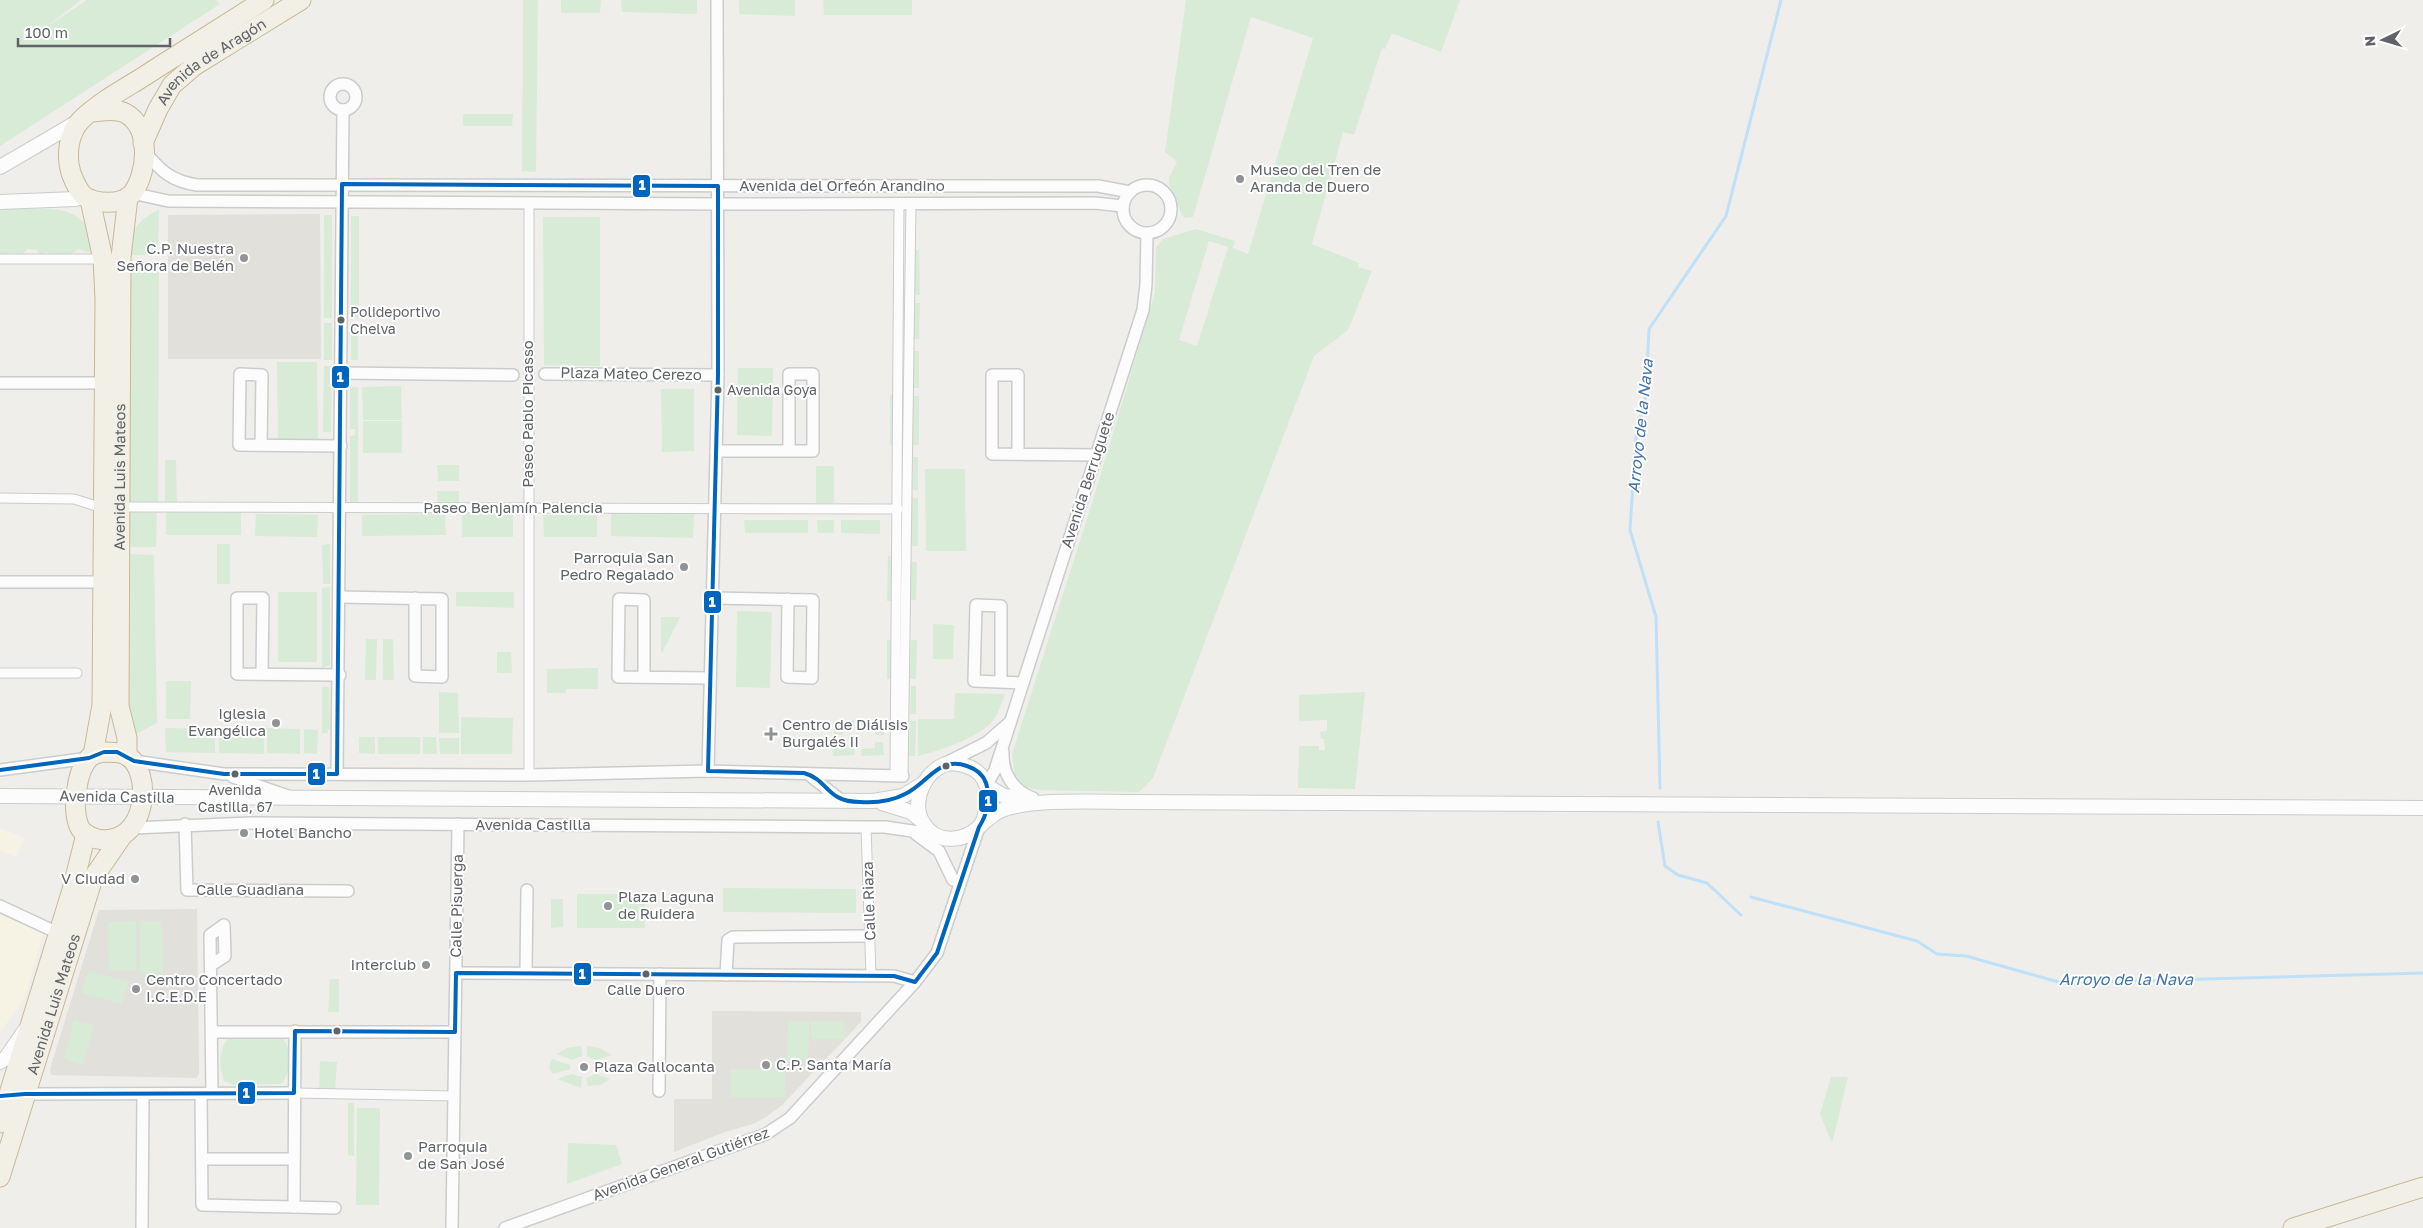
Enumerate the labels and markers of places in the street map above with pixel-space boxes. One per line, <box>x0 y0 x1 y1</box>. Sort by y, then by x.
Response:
place label: Museo del Tren de Aranda de Duero <box>1250 160 1381 195</box>
marker: Museo del Tren de Aranda de Duero <box>1234 173 1246 185</box>
place label: C.P. Nuestra Señora de Belén <box>117 239 234 274</box>
marker: C.P. Nuestra Señora de Belén <box>238 252 250 264</box>
place label: Polideportivo Chelva <box>350 303 440 337</box>
marker: Polideportivo Chelva <box>336 315 346 325</box>
place label: Avenida Goya <box>727 381 817 398</box>
marker: Avenida Goya <box>713 385 723 395</box>
place label: Parroquia San Pedro Regalado <box>560 548 674 583</box>
marker: Parroquia San Pedro Regalado <box>678 561 690 573</box>
place label: Iglesia Evangélica <box>188 704 266 739</box>
place label: Centro de Diálisis Burgalés II <box>782 715 908 750</box>
marker: Iglesia Evangélica <box>270 717 282 729</box>
marker: Centro de Diálisis Burgalés II <box>764 727 778 741</box>
unlabelled marker <box>941 761 951 771</box>
marker: Avenida Castilla, 67 <box>230 769 240 779</box>
place label: Avenida Castilla, 67 <box>198 781 272 815</box>
place label: Hotel Bancho <box>254 823 352 841</box>
marker: Hotel Bancho <box>238 827 250 839</box>
place label: V Ciudad <box>61 869 125 887</box>
marker: V Ciudad <box>129 873 141 885</box>
place label: Plaza Laguna de Ruidera <box>618 887 714 922</box>
marker: Plaza Laguna de Ruidera <box>602 900 614 912</box>
place label: Interclub <box>351 955 416 973</box>
marker: Interclub <box>420 959 432 971</box>
marker: Calle Duero <box>641 969 651 979</box>
place label: Centro Concertado I.C.E.D.E <box>146 970 283 1005</box>
place label: Calle Duero <box>607 981 685 998</box>
marker: Centro Concertado I.C.E.D.E <box>130 983 142 995</box>
unlabelled marker <box>332 1026 342 1036</box>
place label: C.P. Santa María <box>776 1055 891 1073</box>
place label: Plaza Gallocanta <box>594 1057 715 1075</box>
marker: C.P. Santa María <box>760 1059 772 1071</box>
marker: Plaza Gallocanta <box>578 1061 590 1073</box>
place label: Parroquia de San José <box>418 1137 505 1172</box>
marker: Parroquia de San José <box>402 1150 414 1162</box>

